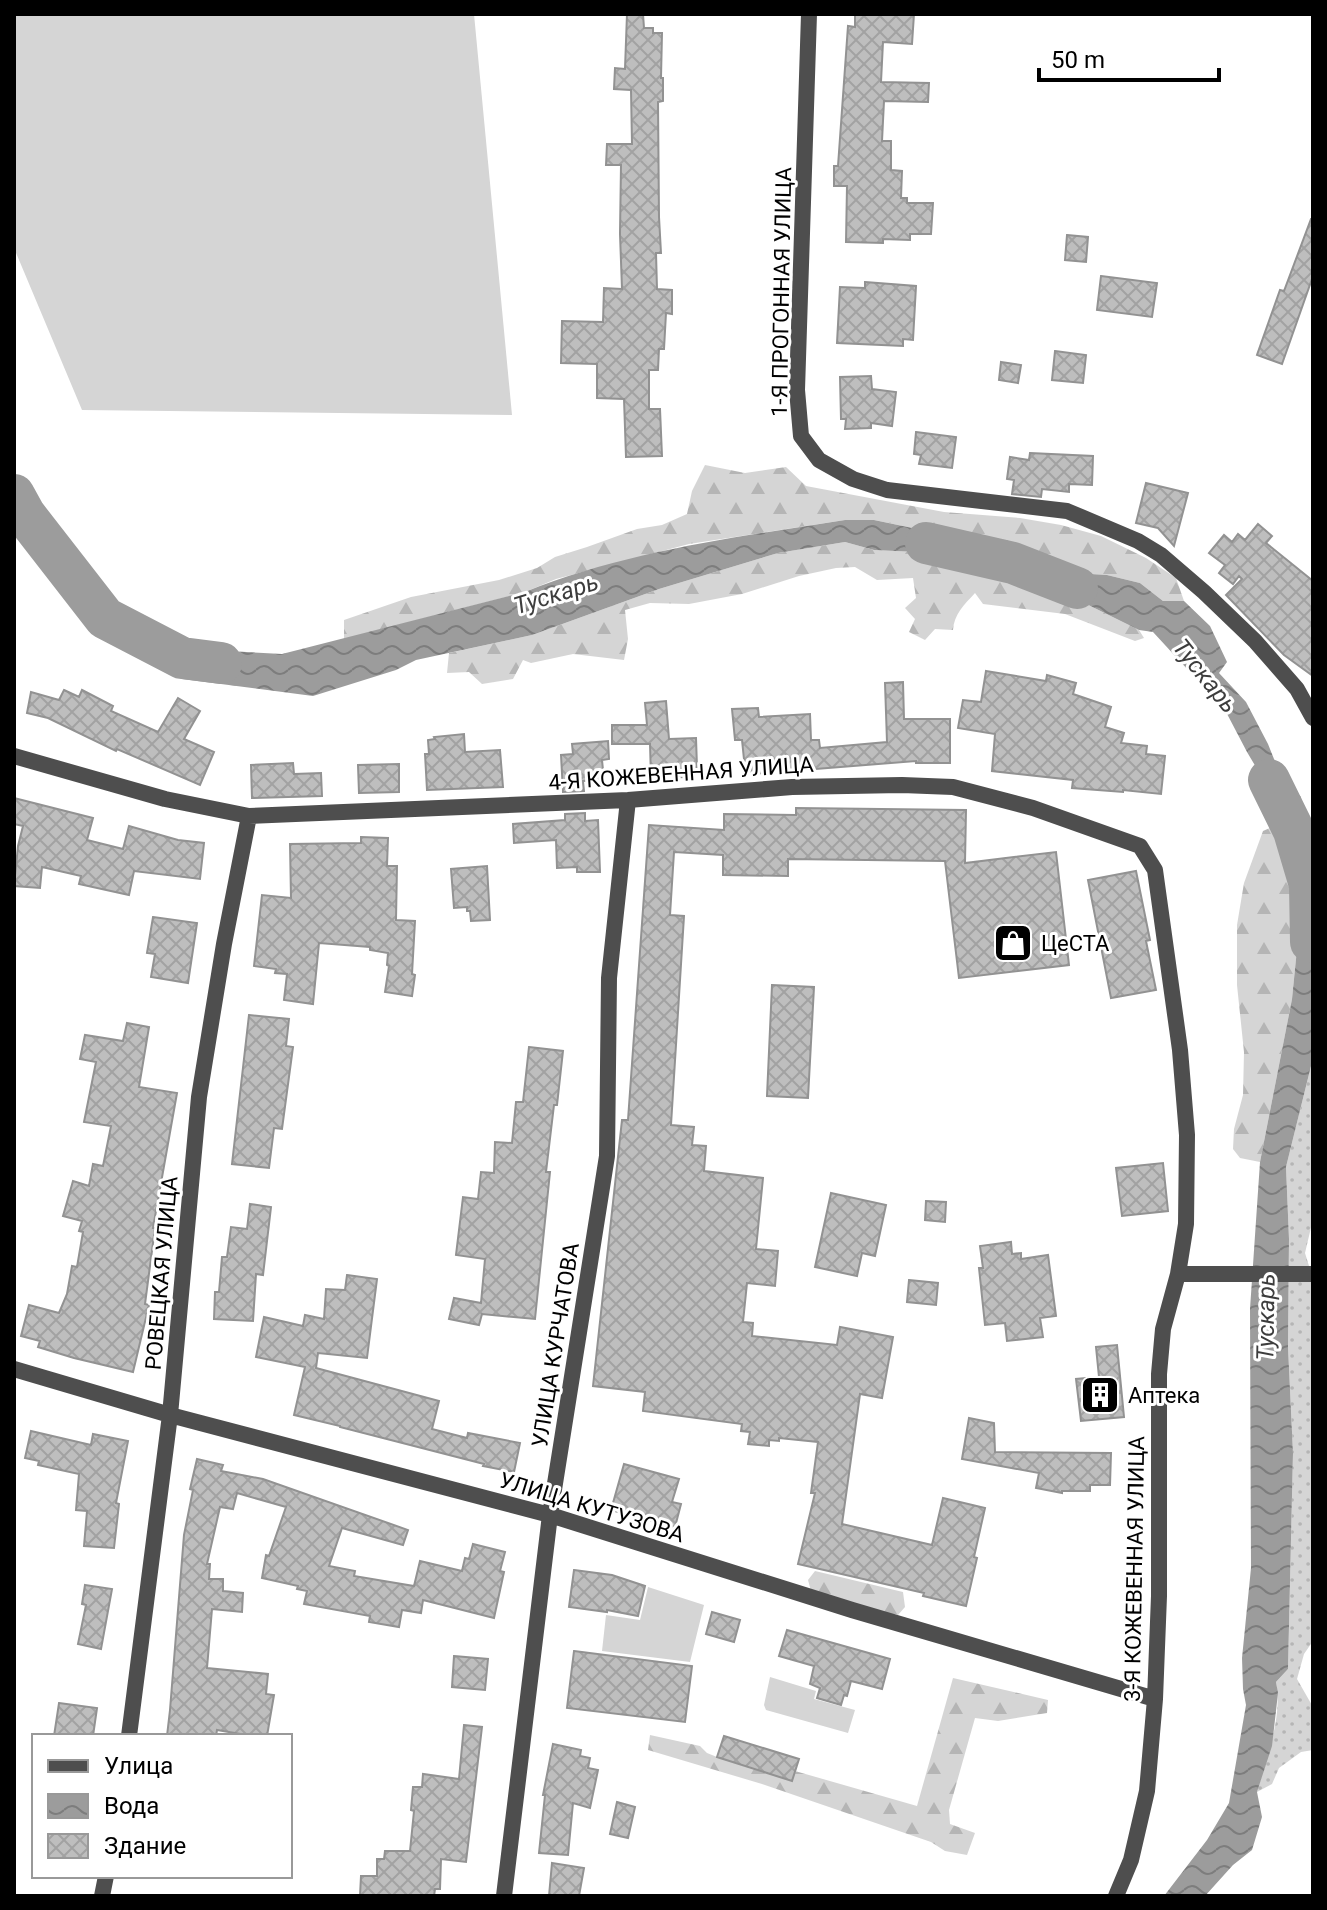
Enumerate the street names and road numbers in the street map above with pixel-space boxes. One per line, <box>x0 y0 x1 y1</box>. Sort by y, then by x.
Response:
street label: 1-Я ПРОГОННАЯ УЛИЦА <box>767 166 796 417</box>
street label: 4-Я КОЖЕВЕННАЯ УЛИЦА <box>548 752 815 795</box>
street label: РОВЕЦКАЯ УЛИЦА <box>141 1174 182 1371</box>
street label: УЛИЦА КУРЧАТОВА <box>527 1240 584 1449</box>
street label: 3-Я КОЖЕВЕННАЯ УЛИЦА <box>1120 1435 1149 1702</box>
street label: УЛИЦА КУТУЗОВА <box>496 1467 688 1548</box>

